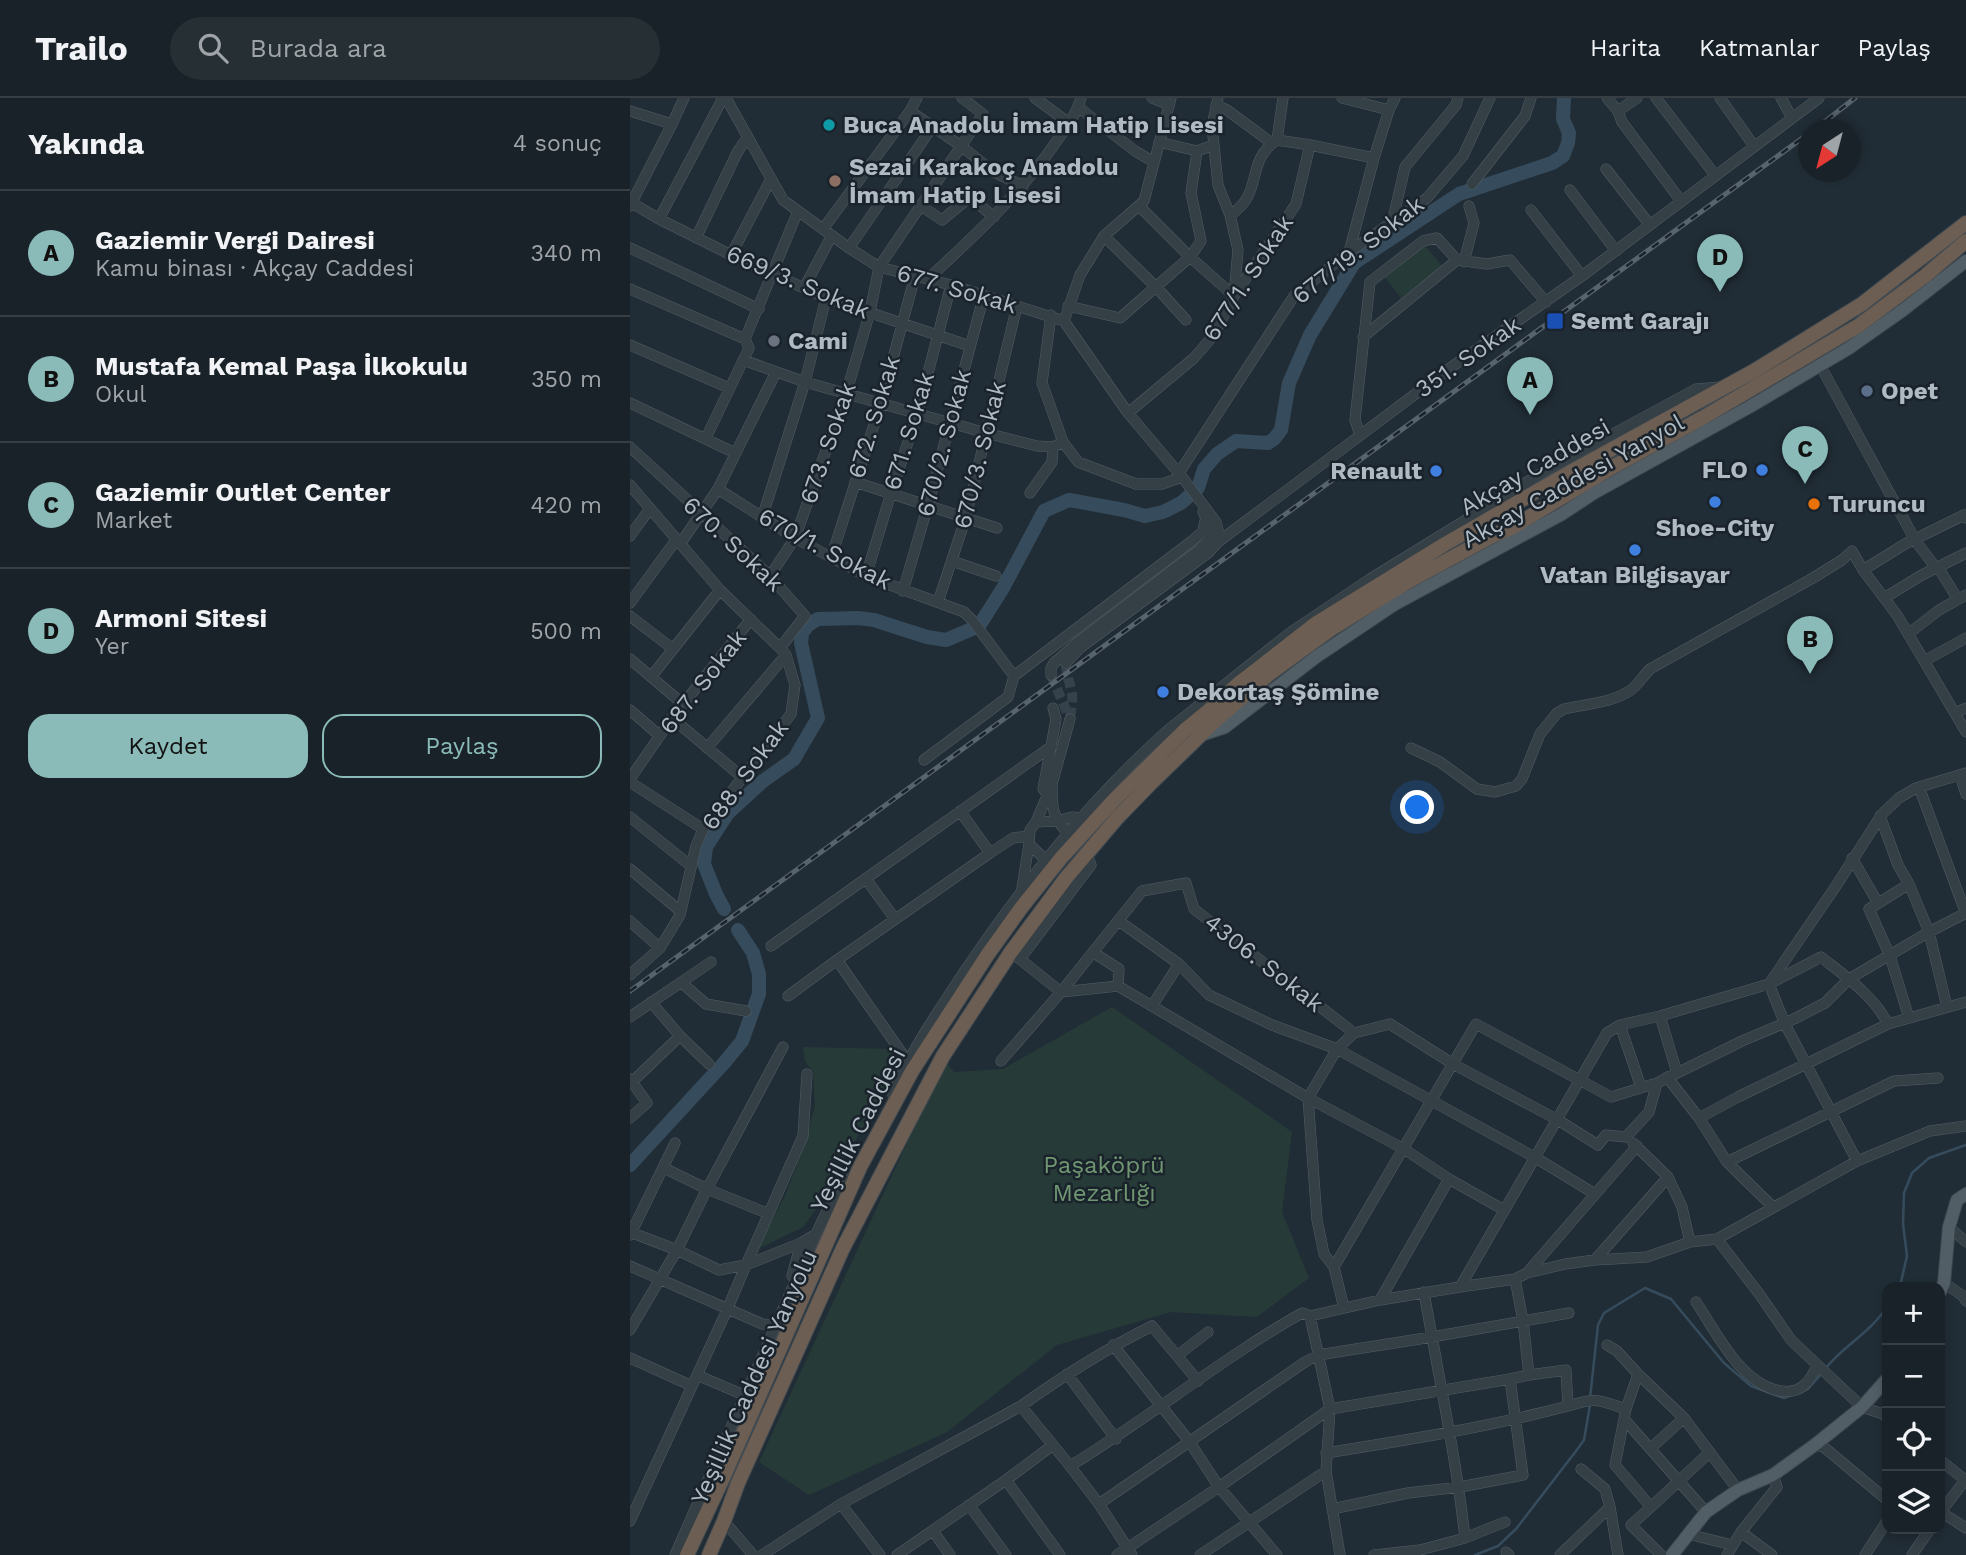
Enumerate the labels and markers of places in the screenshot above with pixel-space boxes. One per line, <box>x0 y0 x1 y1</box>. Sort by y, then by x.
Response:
place label: Buca Anadolu İmam Hatip Lisesi <box>843 111 1224 139</box>
marker: Buca Anadolu İmam Hatip Lisesi <box>821 117 837 133</box>
place label: Sezai Karakoç Anadolu İmam Hatip Lisesi <box>849 153 1119 209</box>
marker: Sezai Karakoç Anadolu İmam Hatip Lisesi <box>827 173 843 189</box>
pin: D <box>1697 234 1743 292</box>
place label: Semt Garajı <box>1571 307 1710 335</box>
marker: Semt Garajı <box>1545 311 1565 331</box>
place label: Cami <box>788 327 848 355</box>
marker: Cami <box>766 333 782 349</box>
pin: A <box>1507 357 1553 415</box>
place label: Opet <box>1881 377 1938 405</box>
marker: Opet <box>1859 383 1875 399</box>
pin: C <box>1782 426 1828 484</box>
place label: FLO <box>1702 456 1748 484</box>
place label: Renault <box>1330 457 1422 485</box>
marker: FLO <box>1754 462 1770 478</box>
marker: Renault <box>1428 463 1444 479</box>
place label: Turuncu <box>1828 490 1926 518</box>
marker: Shoe-City <box>1707 494 1723 510</box>
marker: Turuncu <box>1806 496 1822 512</box>
place label: Shoe-City <box>1656 514 1775 542</box>
marker: Vatan Bilgisayar <box>1627 542 1643 558</box>
place label: Vatan Bilgisayar <box>1540 561 1731 589</box>
pin: B <box>1787 616 1833 674</box>
place label: Dekortaş Şömine <box>1177 678 1379 706</box>
marker: Dekortaş Şömine <box>1155 684 1171 700</box>

